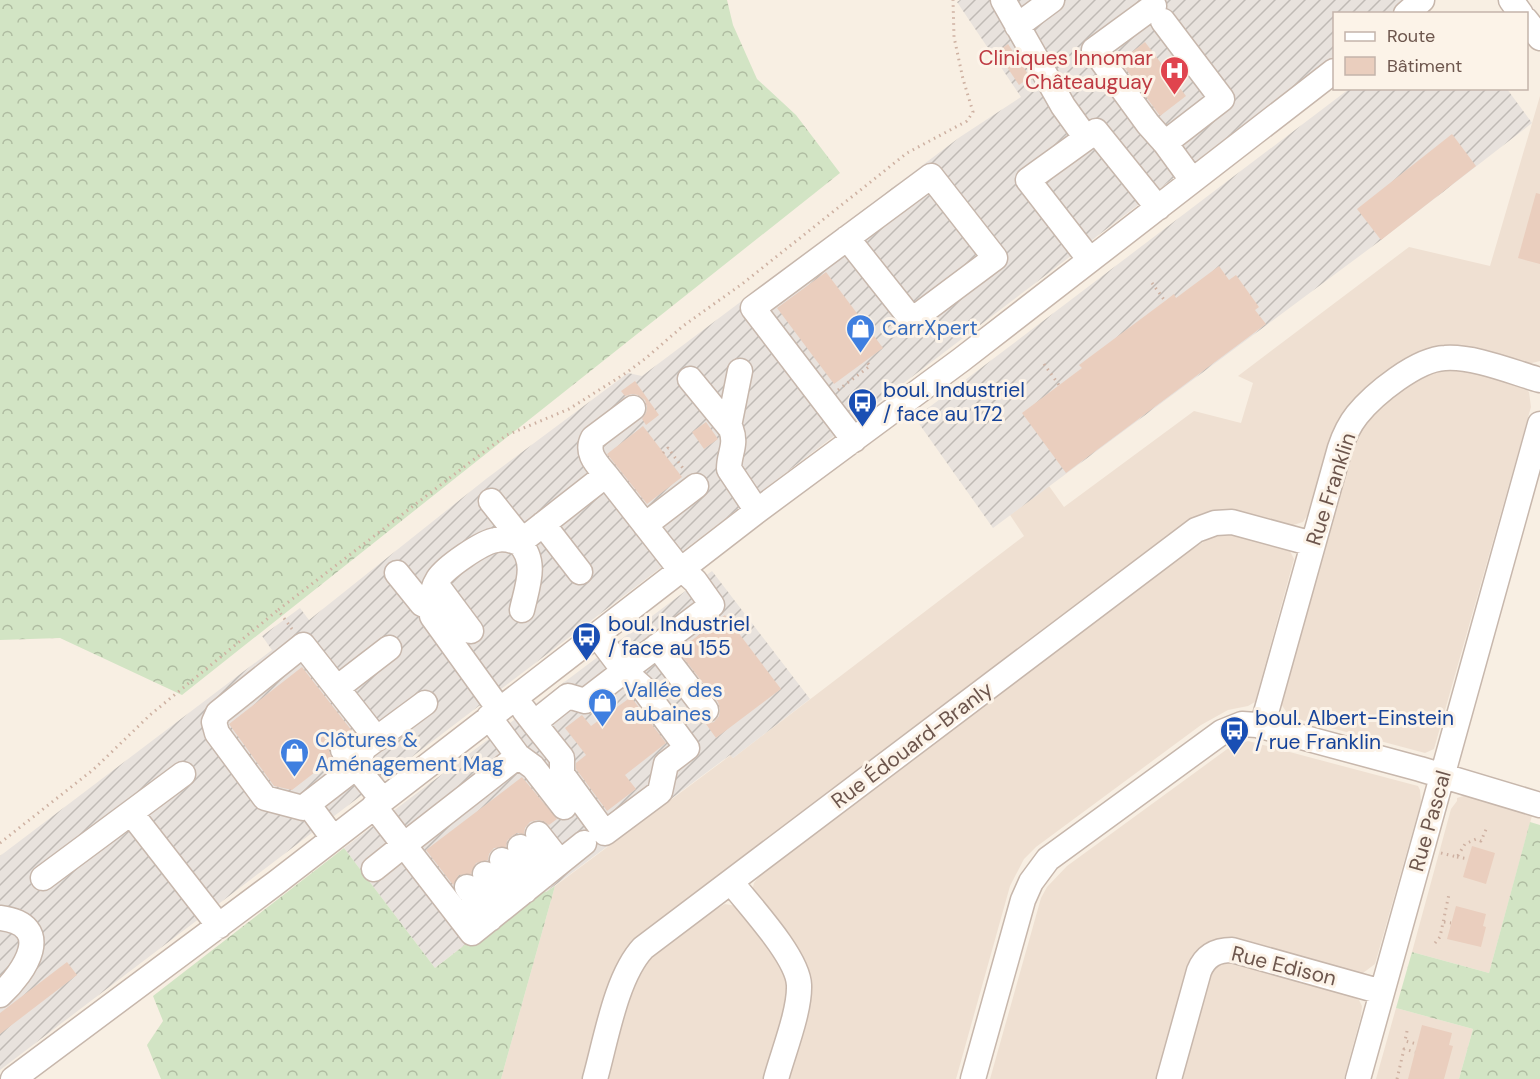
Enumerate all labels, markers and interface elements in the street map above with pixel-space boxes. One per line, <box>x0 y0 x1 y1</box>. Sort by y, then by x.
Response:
legend <box>1333 12 1528 90</box>
text: Route <box>1387 24 1435 48</box>
place label: Cliniques Innomar Châteauguay <box>978 44 1153 96</box>
hospital icon: Cliniques Innomar Châteauguay <box>1158 54 1190 96</box>
text: Bâtiment <box>1387 54 1462 78</box>
shop icon: CarrXpert <box>845 312 877 354</box>
place label: CarrXpert <box>882 314 978 342</box>
place label: boul. Industriel / face au 172 <box>883 376 1025 428</box>
bus stop icon: boul. Industriel / face au 172 <box>846 386 878 428</box>
street label: Rue Franklin <box>1300 429 1362 549</box>
place label: boul. Industriel / face au 155 <box>608 610 750 662</box>
bus stop icon: boul. Industriel / face au 155 <box>571 620 603 662</box>
street label: Rue Édouard-Branly <box>826 675 999 815</box>
place label: Vallée des aubaines <box>624 676 723 728</box>
shop icon: Vallée des aubaines <box>587 686 619 728</box>
place label: boul. Albert-Einstein / rue Franklin <box>1255 704 1454 756</box>
bus stop icon: boul. Albert-Einstein / rue Franklin <box>1218 714 1250 756</box>
place label: Clôtures & Aménagement Mag <box>315 726 504 778</box>
shop icon: Clôtures & Aménagement Mag <box>278 736 310 778</box>
street label: Rue Pascal <box>1402 767 1458 875</box>
street label: Rue Edison <box>1229 939 1339 993</box>

